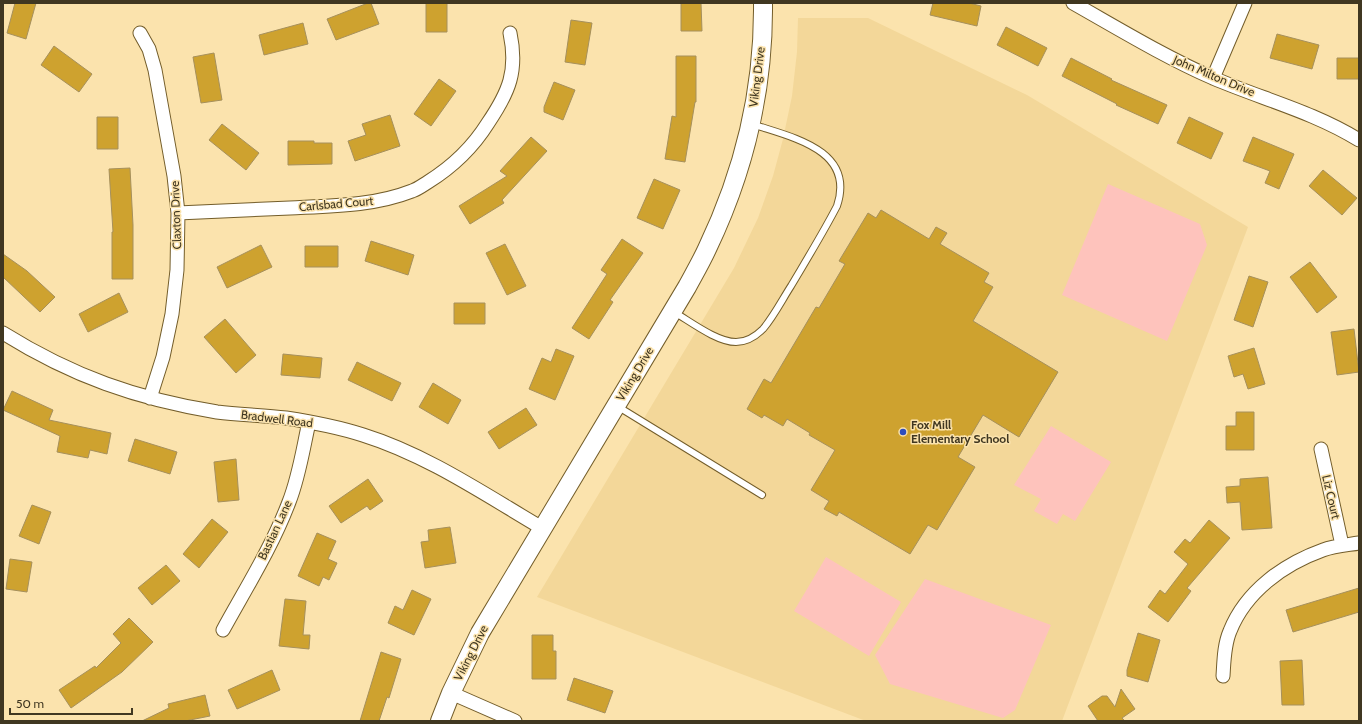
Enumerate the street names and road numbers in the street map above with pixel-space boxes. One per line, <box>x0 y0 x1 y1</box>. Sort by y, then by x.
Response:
street label: Viking Drive <box>745 46 768 108</box>
street label: John Milton Drive <box>1170 51 1257 99</box>
street label: Claxton Drive <box>167 180 184 250</box>
street label: Carlsbad Court <box>298 193 374 214</box>
street label: Viking Drive <box>613 344 657 404</box>
street label: Bradwell Road <box>240 407 314 430</box>
street label: Liz Court <box>1319 473 1344 520</box>
street label: Bastian Lane <box>254 497 295 562</box>
street label: Viking Drive <box>450 622 491 683</box>

